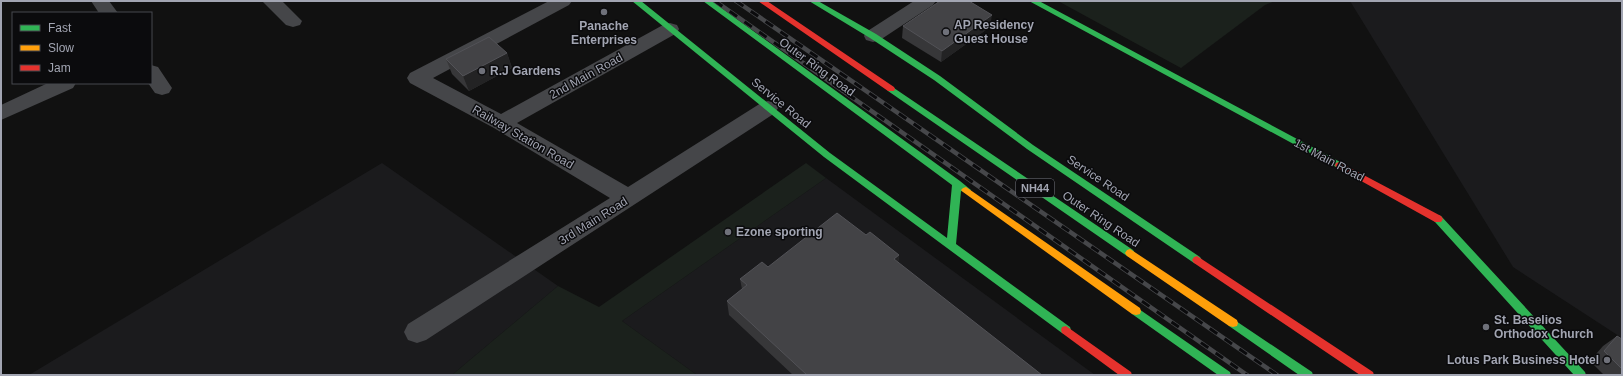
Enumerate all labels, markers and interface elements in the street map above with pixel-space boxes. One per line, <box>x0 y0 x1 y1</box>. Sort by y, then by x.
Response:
marker: Panache Enterprises <box>599 7 609 17</box>
legend <box>12 12 152 84</box>
place label: AP Residency Guest House <box>954 18 1034 46</box>
place label: Panache Enterprises <box>571 19 637 47</box>
text: Fast <box>48 21 72 35</box>
marker: AP Residency Guest House <box>941 27 951 37</box>
street label: Outer Ring Road <box>776 35 858 99</box>
text: Slow <box>48 41 74 55</box>
street label: 2nd Main Road <box>547 50 625 102</box>
text: Jam <box>48 61 71 75</box>
place label: R.J Gardens <box>490 64 561 78</box>
marker: R.J Gardens <box>477 66 487 76</box>
street label: Service Road <box>749 75 813 131</box>
street label: Railway Station Road <box>470 102 576 172</box>
street label: 1st Main Road <box>1292 136 1366 184</box>
street label: Service Road <box>1064 152 1132 204</box>
road number: NH44 <box>1016 179 1054 197</box>
street label: Outer Ring Road <box>1060 188 1142 250</box>
street label: 3rd Main Road <box>556 194 630 248</box>
place label: Ezone sporting <box>736 225 823 239</box>
marker: Ezone sporting <box>723 227 733 237</box>
place label: St. Baselios Orthodox Church <box>1494 313 1593 341</box>
marker: St. Baselios Orthodox Church <box>1481 322 1491 332</box>
place label: Lotus Park Business Hotel <box>1447 353 1599 367</box>
marker: Lotus Park Business Hotel <box>1602 355 1612 365</box>

